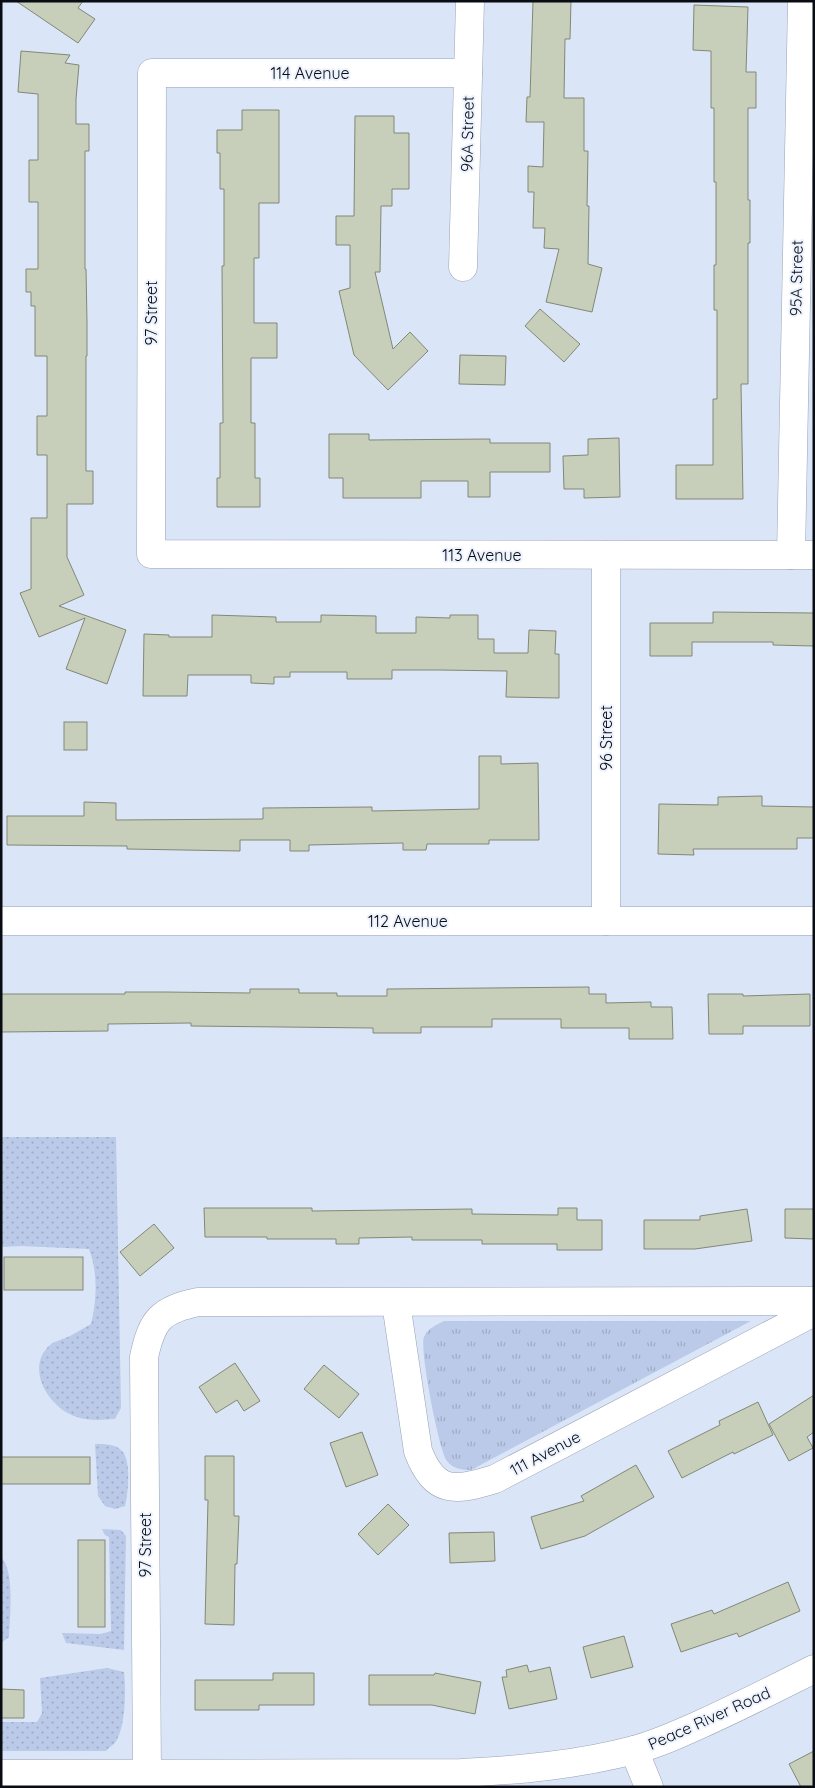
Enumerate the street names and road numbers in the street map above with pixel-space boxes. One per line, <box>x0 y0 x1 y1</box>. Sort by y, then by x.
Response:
street label: 114 Avenue <box>270 63 350 83</box>
street label: 96A Street <box>456 96 478 172</box>
street label: 95A Street <box>785 240 807 316</box>
street label: 97 Street <box>141 281 161 345</box>
street label: 113 Avenue <box>442 545 522 565</box>
street label: 96 Street <box>596 705 616 771</box>
street label: 112 Avenue <box>368 911 448 931</box>
street label: 111 Avenue <box>506 1426 584 1480</box>
street label: 97 Street <box>135 1513 155 1577</box>
street label: Peace River Road <box>645 1682 773 1754</box>

